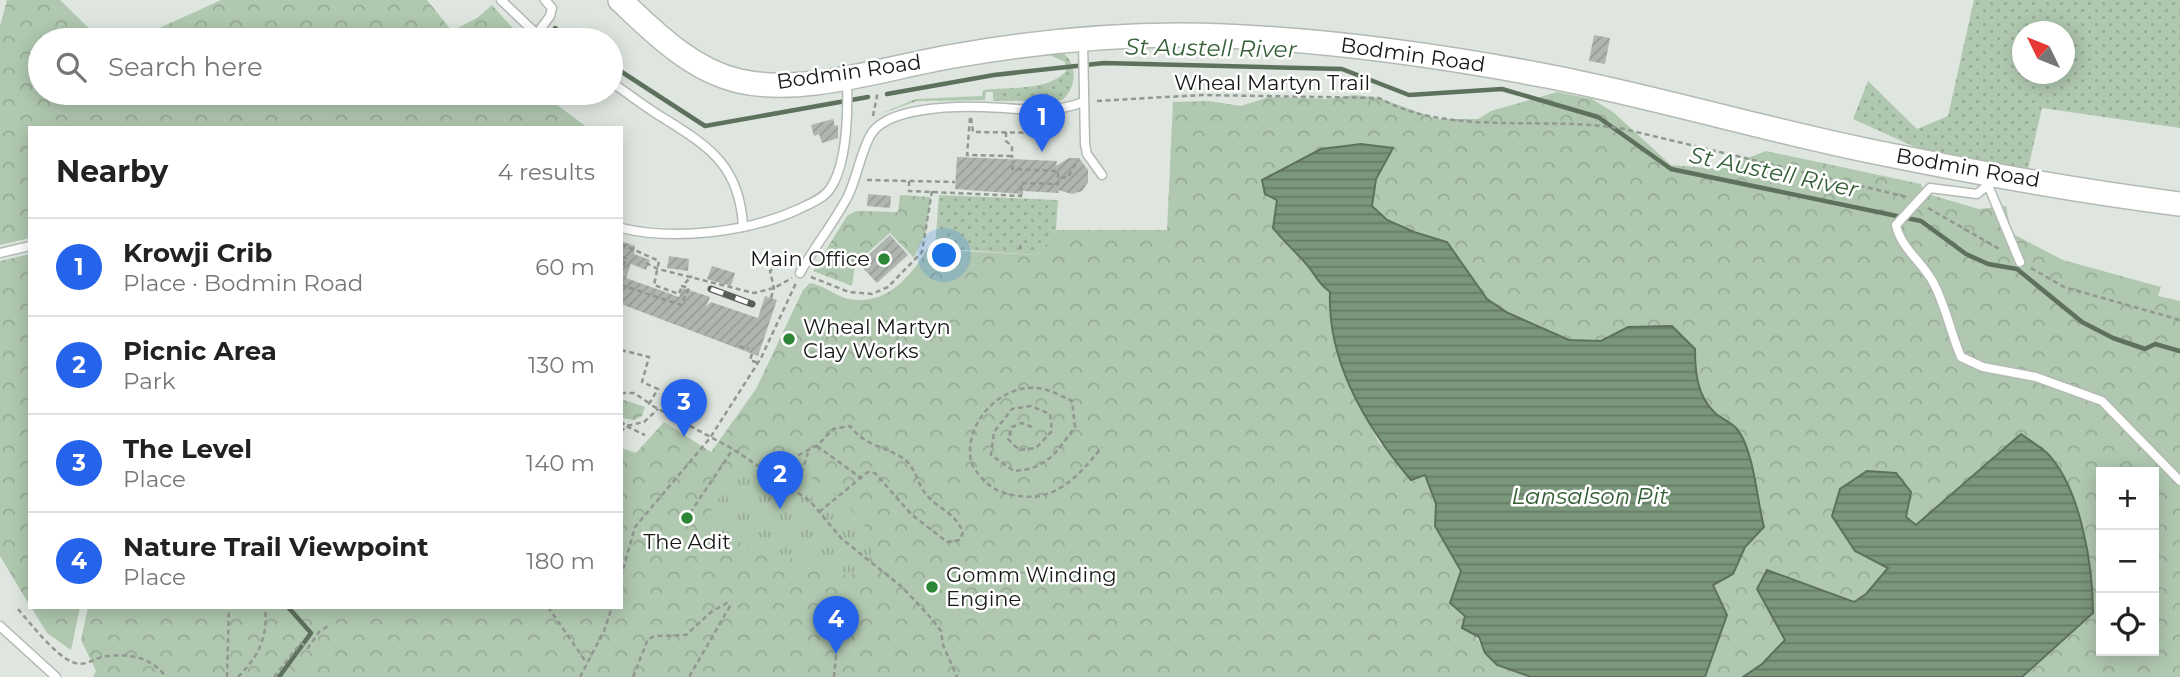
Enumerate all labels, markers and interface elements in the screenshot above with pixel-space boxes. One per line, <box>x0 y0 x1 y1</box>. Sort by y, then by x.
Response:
north arrow <box>2012 21 2075 84</box>
search box <box>28 28 623 105</box>
street label: Bodmin Road <box>1339 32 1487 77</box>
water label: St Austell River <box>1125 33 1298 64</box>
icon: search <box>52 48 90 86</box>
street label: Bodmin Road <box>775 49 923 94</box>
text: Search here <box>108 51 263 83</box>
street label: Wheal Martyn Trail <box>1174 70 1370 95</box>
pin: 1 <box>1019 94 1065 152</box>
water label: St Austell River <box>1687 140 1862 204</box>
street label: Bodmin Road <box>1894 143 2042 192</box>
text: Nearby <box>56 153 168 190</box>
text: 4 results <box>498 158 595 186</box>
text: Krowji Crib <box>123 237 272 269</box>
your location <box>927 238 961 272</box>
place label: Main Office <box>750 246 870 271</box>
marker: Main Office <box>876 251 892 267</box>
text: 1 <box>74 253 84 281</box>
text: 60 m <box>535 253 595 281</box>
text: Place · Bodmin Road <box>123 269 363 297</box>
place label: Wheal Martyn Clay Works <box>803 314 951 363</box>
marker: Wheal Martyn Clay Works <box>781 331 797 347</box>
text: Picnic Area <box>123 335 277 367</box>
text: 2 <box>72 351 86 379</box>
text: 130 m <box>528 351 595 379</box>
text: Park <box>123 367 176 395</box>
pin: 3 <box>661 379 707 437</box>
text: The Level <box>123 433 252 465</box>
text: 3 <box>72 449 86 477</box>
text: 140 m <box>526 449 595 477</box>
pin: 2 <box>757 451 803 509</box>
text: Place <box>123 465 186 493</box>
map controls <box>2096 467 2159 656</box>
button: + <box>2096 467 2159 530</box>
water label: Lansalson Pit <box>1512 482 1669 510</box>
marker: The Adit <box>679 510 695 526</box>
place label: The Adit <box>643 529 731 554</box>
button: − <box>2096 530 2159 593</box>
text: Nature Trail Viewpoint <box>123 531 429 563</box>
text: 4 <box>71 547 87 575</box>
text: 180 m <box>526 547 595 575</box>
place label: Gomm Winding Engine <box>946 562 1117 611</box>
text: Place <box>123 563 186 591</box>
marker: Gomm Winding Engine <box>924 579 940 595</box>
button: locate <box>2096 593 2159 656</box>
pin: 4 <box>813 596 859 654</box>

